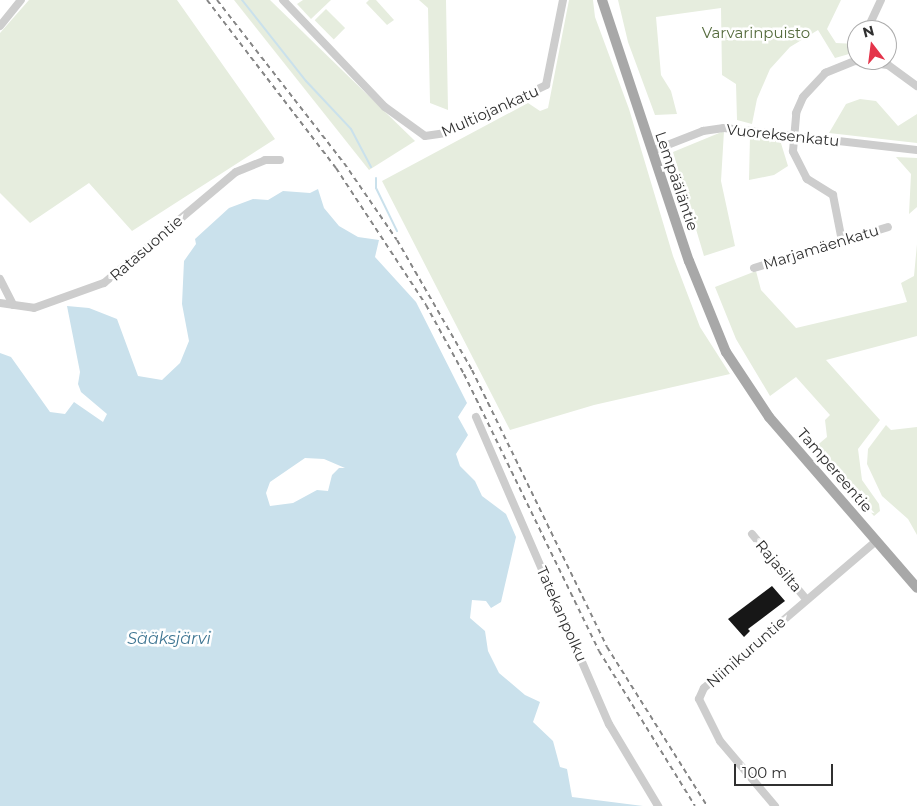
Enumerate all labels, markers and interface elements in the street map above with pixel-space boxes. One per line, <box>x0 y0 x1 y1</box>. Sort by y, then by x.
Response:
north arrow <box>847 20 897 70</box>
text: N <box>861 21 876 42</box>
park label: Varvarinpuisto <box>702 24 810 42</box>
street label: Multiojankatu <box>438 81 542 141</box>
street label: Vuoreksenkatu <box>726 120 840 150</box>
street label: Lempääläntie <box>652 129 702 233</box>
street label: Ratasuontie <box>106 212 186 284</box>
street label: Marjamäenkatu <box>761 221 881 273</box>
street label: Tampereentie <box>794 424 876 516</box>
street label: Rajasilta <box>752 536 806 596</box>
street label: Tatekanpolku <box>533 564 591 664</box>
street label: Niinikuruntie <box>703 613 789 691</box>
water label: Sääksjärvi <box>127 629 211 649</box>
scale bar <box>737 754 836 786</box>
text: 100 m <box>742 763 787 782</box>

